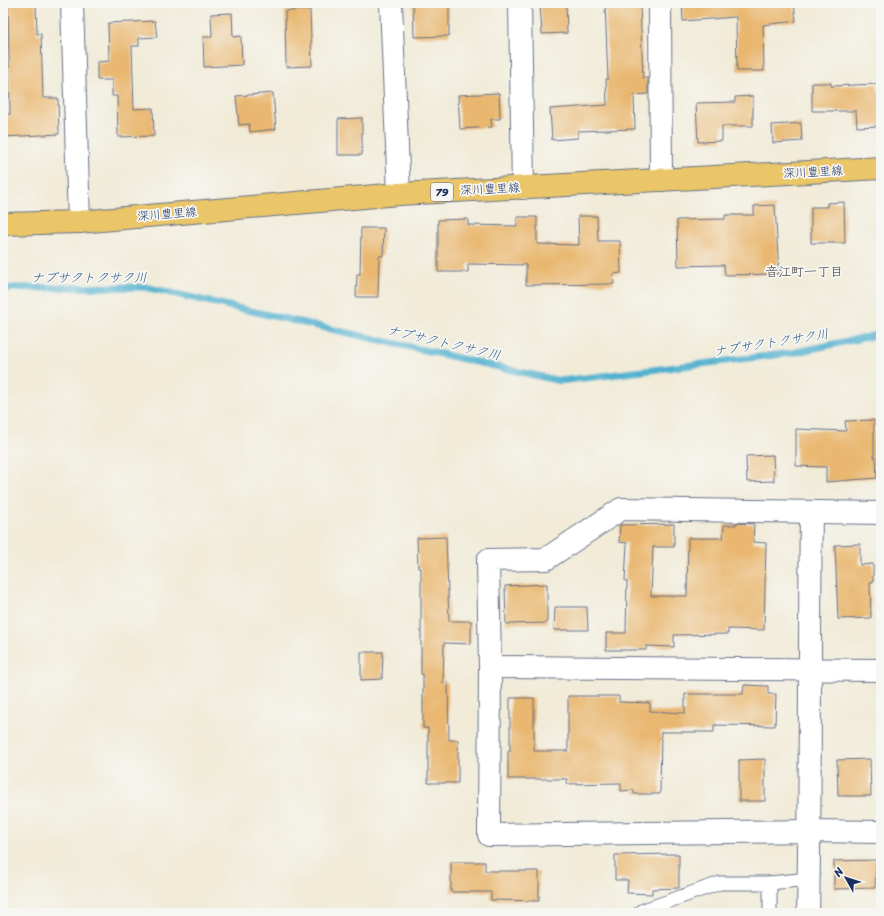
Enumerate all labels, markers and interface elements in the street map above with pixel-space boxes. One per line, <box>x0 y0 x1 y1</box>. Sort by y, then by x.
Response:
street label: 深川豊里線 <box>782 159 844 185</box>
street label: 深川豊里線 <box>459 176 521 202</box>
road number: 79 <box>431 183 453 201</box>
street label: 深川豊里線 <box>136 200 198 228</box>
district label: 音江町一丁目 <box>765 260 843 283</box>
water label: ナプサクトクサク川 <box>31 266 147 289</box>
water label: ナプサクトクサク川 <box>385 318 503 367</box>
water label: ナプサクトクサク川 <box>712 322 830 363</box>
north arrow <box>826 858 866 898</box>
text: N <box>828 863 849 882</box>

